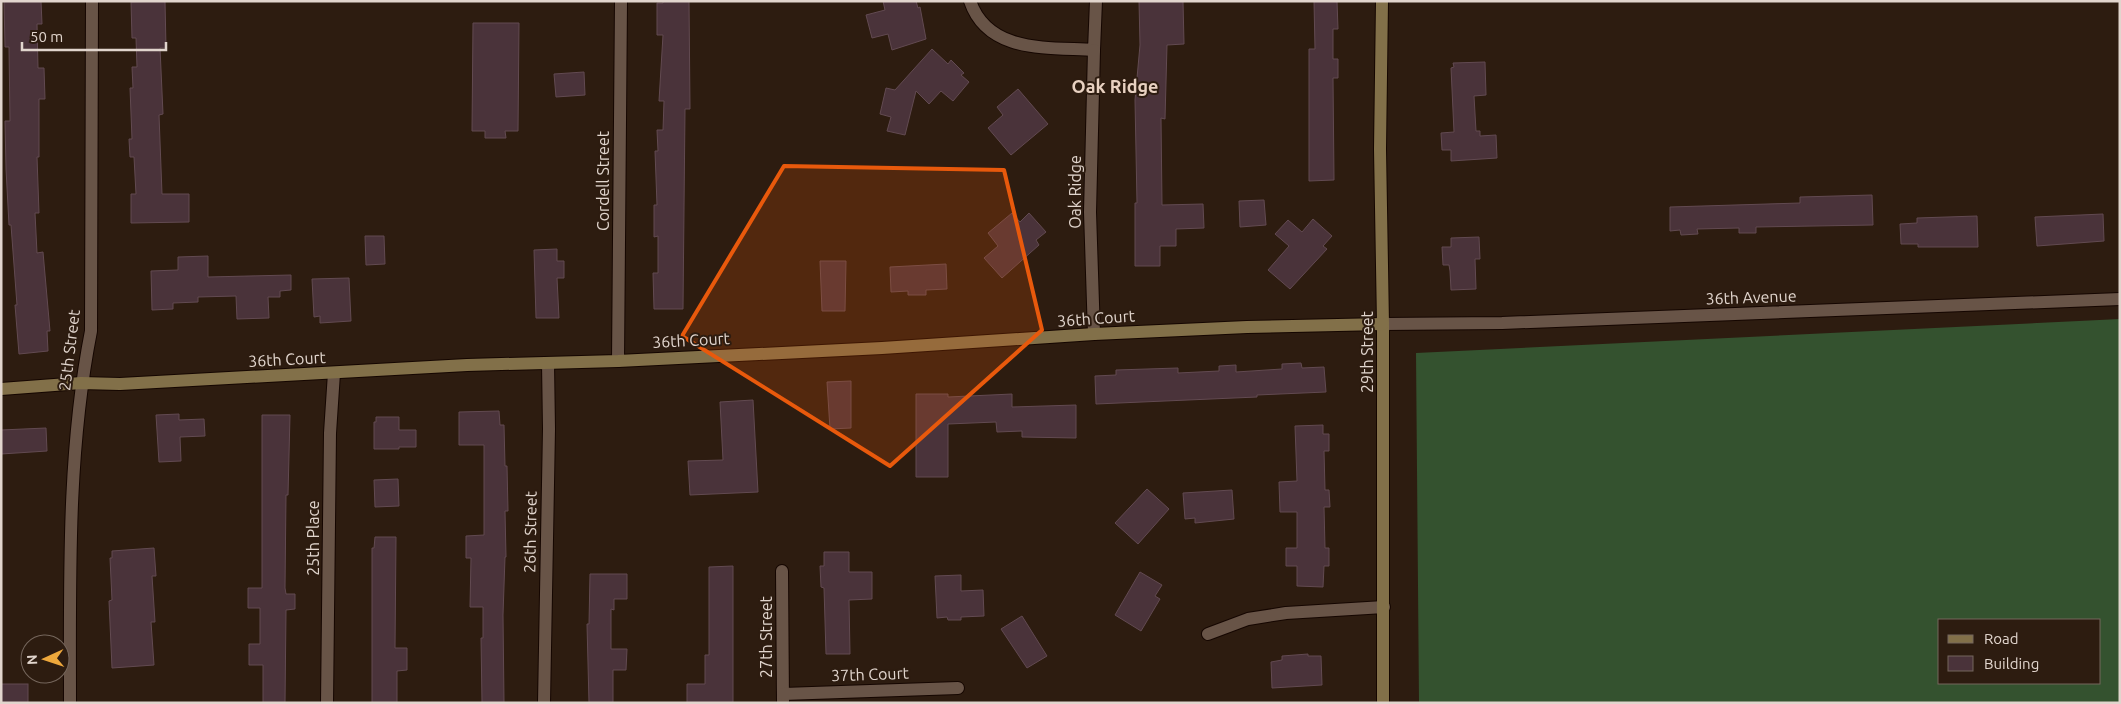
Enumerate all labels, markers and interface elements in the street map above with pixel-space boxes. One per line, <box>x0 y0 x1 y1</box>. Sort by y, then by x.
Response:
scale bar <box>22 20 166 52</box>
text: 50 m <box>30 28 63 45</box>
district label: Oak Ridge <box>1072 76 1158 96</box>
street label: Cordell Street <box>594 130 612 231</box>
street label: Oak Ridge <box>1066 155 1084 229</box>
street label: 36th Avenue <box>1705 286 1797 308</box>
street label: 36th Court <box>1057 306 1136 330</box>
street label: 25th Street <box>55 308 83 392</box>
street label: 29th Street <box>1358 310 1376 393</box>
street label: 36th Court <box>652 329 731 351</box>
street label: 36th Court <box>248 348 327 370</box>
street label: 26th Street <box>520 490 540 573</box>
street label: 25th Place <box>304 500 322 576</box>
street label: 27th Street <box>757 595 775 678</box>
legend <box>1938 619 2101 684</box>
text: Road <box>1984 630 2019 647</box>
north arrow <box>20 634 70 684</box>
text: N <box>24 654 40 665</box>
text: Building <box>1984 655 2039 672</box>
street label: 37th Court <box>831 664 910 684</box>

